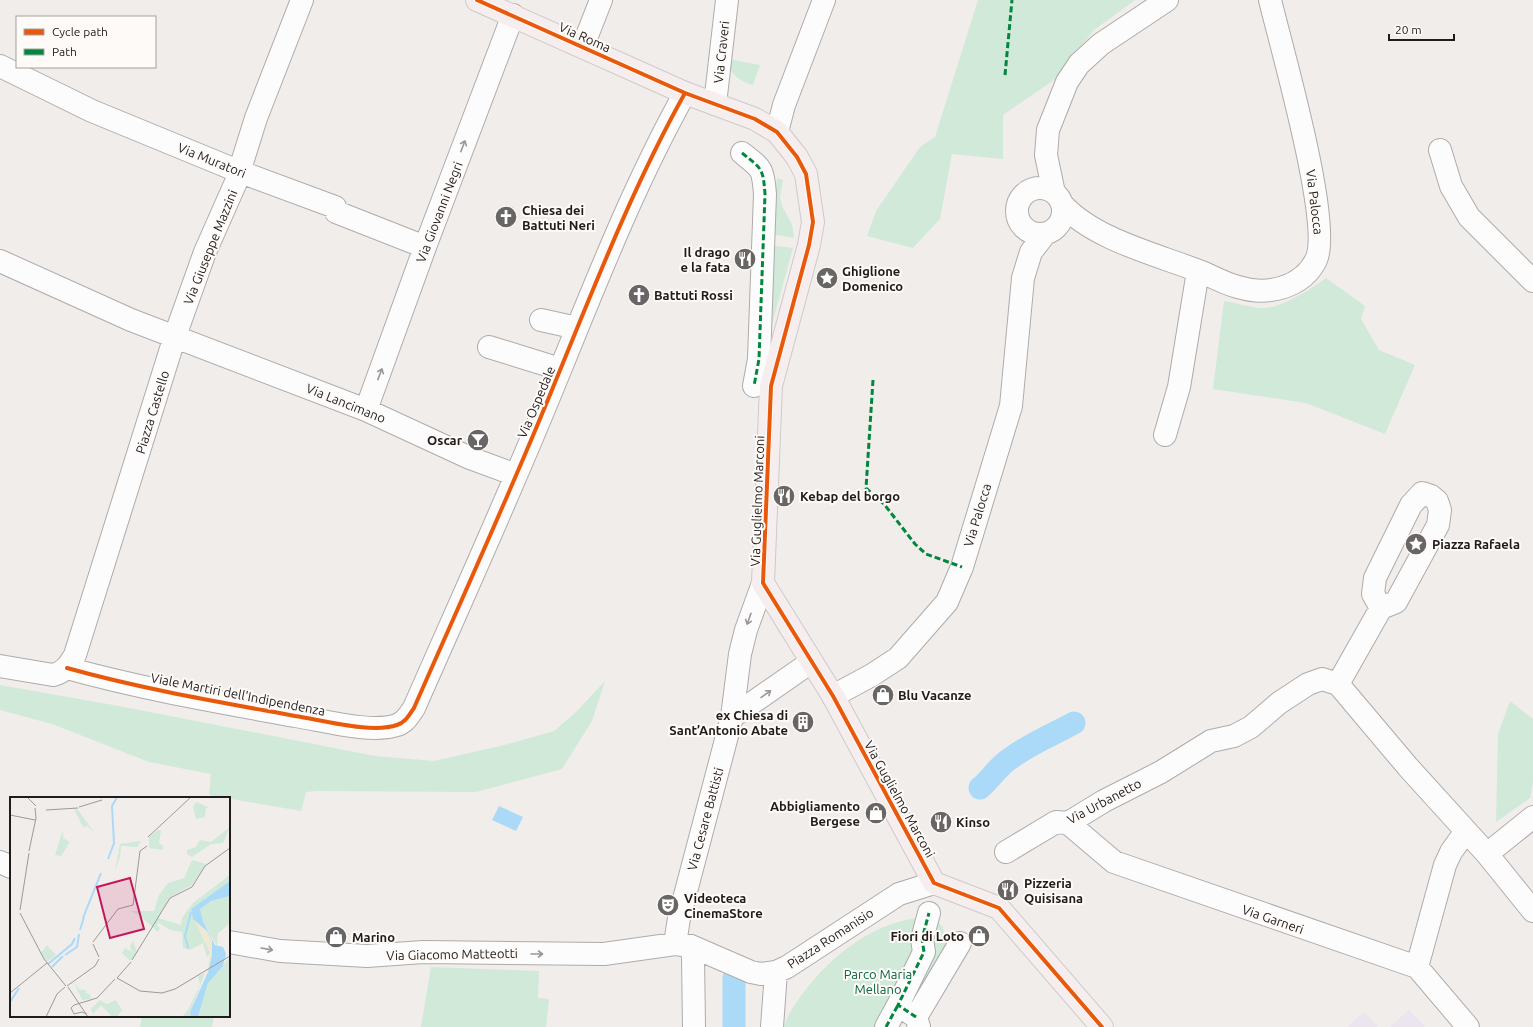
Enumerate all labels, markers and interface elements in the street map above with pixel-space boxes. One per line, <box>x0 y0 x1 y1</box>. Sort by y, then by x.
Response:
legend <box>16 16 156 68</box>
scale bar <box>1389 16 1454 42</box>
street label: Via Roma <box>557 19 613 55</box>
street label: Via Craveri <box>711 20 731 84</box>
text: 20 m <box>1395 23 1422 36</box>
text: Cycle path <box>52 25 108 38</box>
text: Path <box>52 45 77 58</box>
street label: Via Muratori <box>176 140 248 180</box>
one-way arrow <box>460 141 468 153</box>
street label: Via Giovanni Negri <box>413 160 465 264</box>
street label: Via Palocca <box>1304 169 1326 235</box>
street label: Via Giuseppe Mazzini <box>181 188 239 306</box>
place label: Chiesa dei Battuti Neri <box>522 203 595 232</box>
church icon: Chiesa dei Battuti Neri <box>493 204 519 230</box>
place label: Il drago e la fata <box>680 245 730 274</box>
restaurant icon: Il drago e la fata <box>732 246 758 272</box>
place label: Ghiglione Domenico <box>842 264 903 293</box>
place icon: Ghiglione Domenico <box>814 265 840 291</box>
church icon: Battuti Rossi <box>626 282 652 308</box>
place label: Battuti Rossi <box>654 288 733 302</box>
street label: Via Ospedale <box>515 364 557 440</box>
one-way arrow <box>376 368 384 380</box>
street label: Piazza Castello <box>133 369 171 455</box>
street label: Via Lancimano <box>304 381 388 425</box>
bar icon: Oscar <box>465 427 491 453</box>
place label: Oscar <box>427 433 463 447</box>
street label: Via Guglielmo Marconi <box>748 435 766 567</box>
street label: Via Palocca <box>961 482 993 548</box>
restaurant icon: Kebap del borgo <box>771 483 797 509</box>
place label: Kebap del borgo <box>800 489 900 503</box>
place icon: Piazza Rafaela <box>1403 531 1429 557</box>
place label: Piazza Rafaela <box>1432 537 1520 551</box>
one-way arrow <box>745 613 752 626</box>
street label: Viale Martiri dell'Indipendenza <box>149 670 327 718</box>
shop icon: Blu Vacanze <box>870 682 896 708</box>
place label: Blu Vacanze <box>898 688 971 702</box>
one-way arrow <box>760 690 771 698</box>
place label: ex Chiesa di Sant’Antonio Abate <box>669 708 788 737</box>
building icon: ex Chiesa di Sant’Antonio Abate <box>790 709 816 735</box>
street label: Via Guglielmo Marconi <box>862 738 938 860</box>
street label: Via Cesare Battisti <box>684 766 726 872</box>
street label: Via Urbanetto <box>1065 776 1143 826</box>
inset map <box>10 797 230 1017</box>
place label: Abbigliamento Bergese <box>770 799 860 828</box>
shop icon: Abbigliamento Bergese <box>863 800 889 826</box>
restaurant icon: Kinso <box>928 809 954 835</box>
place label: Kinso <box>956 815 990 829</box>
place label: Pizzeria Quisisana <box>1024 876 1083 905</box>
restaurant icon: Pizzeria Quisisana <box>995 877 1021 903</box>
place label: Videoteca CinemaStore <box>684 891 763 920</box>
theatre icon: Videoteca CinemaStore <box>655 892 681 918</box>
street label: Via Garneri <box>1240 902 1306 936</box>
street label: Piazza Romanisio <box>784 905 876 971</box>
shop icon: Fiori di Loto <box>966 923 992 949</box>
shop icon: Marino <box>323 924 349 950</box>
place label: Fiori di Loto <box>891 929 964 943</box>
place label: Marino <box>352 930 395 944</box>
one-way arrow <box>260 945 273 953</box>
street label: Via Giacomo Matteotti <box>386 946 518 962</box>
one-way arrow <box>530 950 543 958</box>
park label: Parco Maria Mellano <box>844 967 912 996</box>

